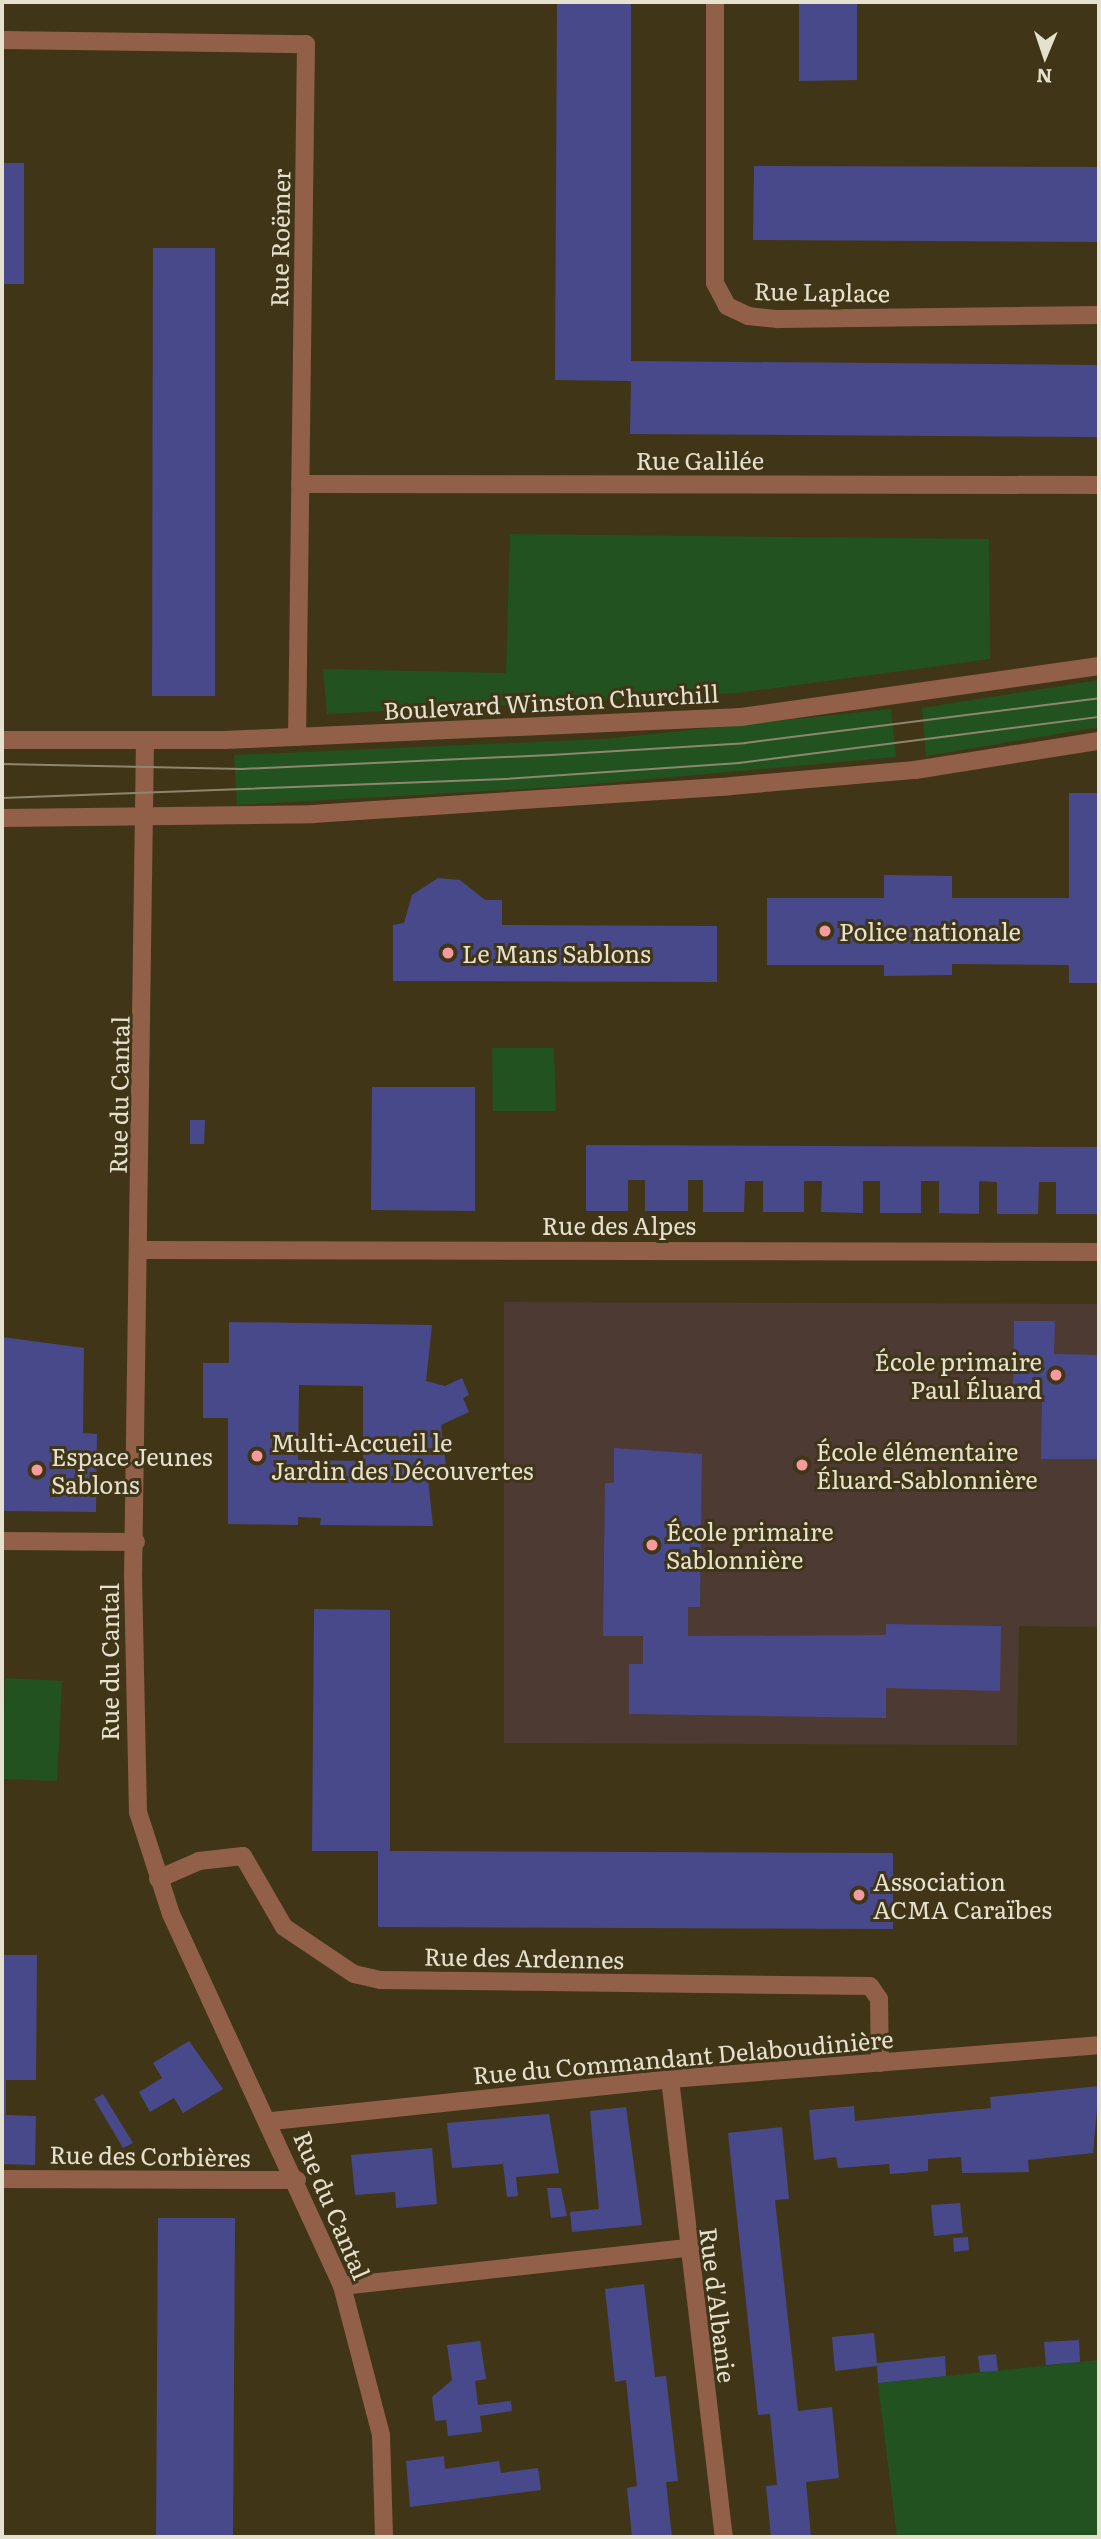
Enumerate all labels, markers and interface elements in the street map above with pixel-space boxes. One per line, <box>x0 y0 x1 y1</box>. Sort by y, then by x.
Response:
north arrow <box>1010 21 1080 91</box>
text: N <box>1036 63 1053 91</box>
street label: Rue Roëmer <box>263 169 295 307</box>
street label: Rue Laplace <box>754 275 890 307</box>
street label: Rue Galilée <box>636 446 764 474</box>
street label: Boulevard Winston Churchill <box>382 678 720 724</box>
place label: Police nationale <box>839 917 1021 945</box>
marker: Police nationale <box>817 923 833 939</box>
place label: Le Mans Sablons <box>462 939 651 967</box>
marker: Le Mans Sablons <box>440 945 456 961</box>
street label: Rue du Cantal <box>102 1016 134 1174</box>
street label: Rue des Alpes <box>542 1211 696 1239</box>
place label: École primaire Paul Éluard <box>874 1347 1042 1403</box>
marker: École primaire Paul Éluard <box>1048 1367 1064 1383</box>
place label: Multi-Accueil le Jardin des Découvertes <box>271 1428 534 1484</box>
place label: École élémentaire Éluard-Sablonnière <box>816 1437 1038 1493</box>
place label: Espace Jeunes Sablons <box>51 1442 212 1498</box>
marker: Multi-Accueil le Jardin des Découvertes <box>249 1448 265 1464</box>
marker: École élémentaire Éluard-Sablonnière <box>794 1457 810 1473</box>
marker: Espace Jeunes Sablons <box>29 1462 45 1478</box>
place label: École primaire Sablonnière <box>666 1517 834 1573</box>
marker: École primaire Sablonnière <box>644 1537 660 1553</box>
street label: Rue du Cantal <box>95 1583 123 1741</box>
place label: Association ACMA Caraïbes <box>873 1867 1052 1923</box>
marker: Association ACMA Caraïbes <box>851 1887 867 1903</box>
street label: Rue des Ardennes <box>424 1941 624 1973</box>
street label: Rue du Commandant Delaboudinière <box>471 2023 895 2089</box>
street label: Rue du Cantal <box>289 2127 377 2283</box>
street label: Rue des Corbières <box>49 2139 251 2171</box>
street label: Rue d'Albanie <box>695 2226 743 2384</box>

